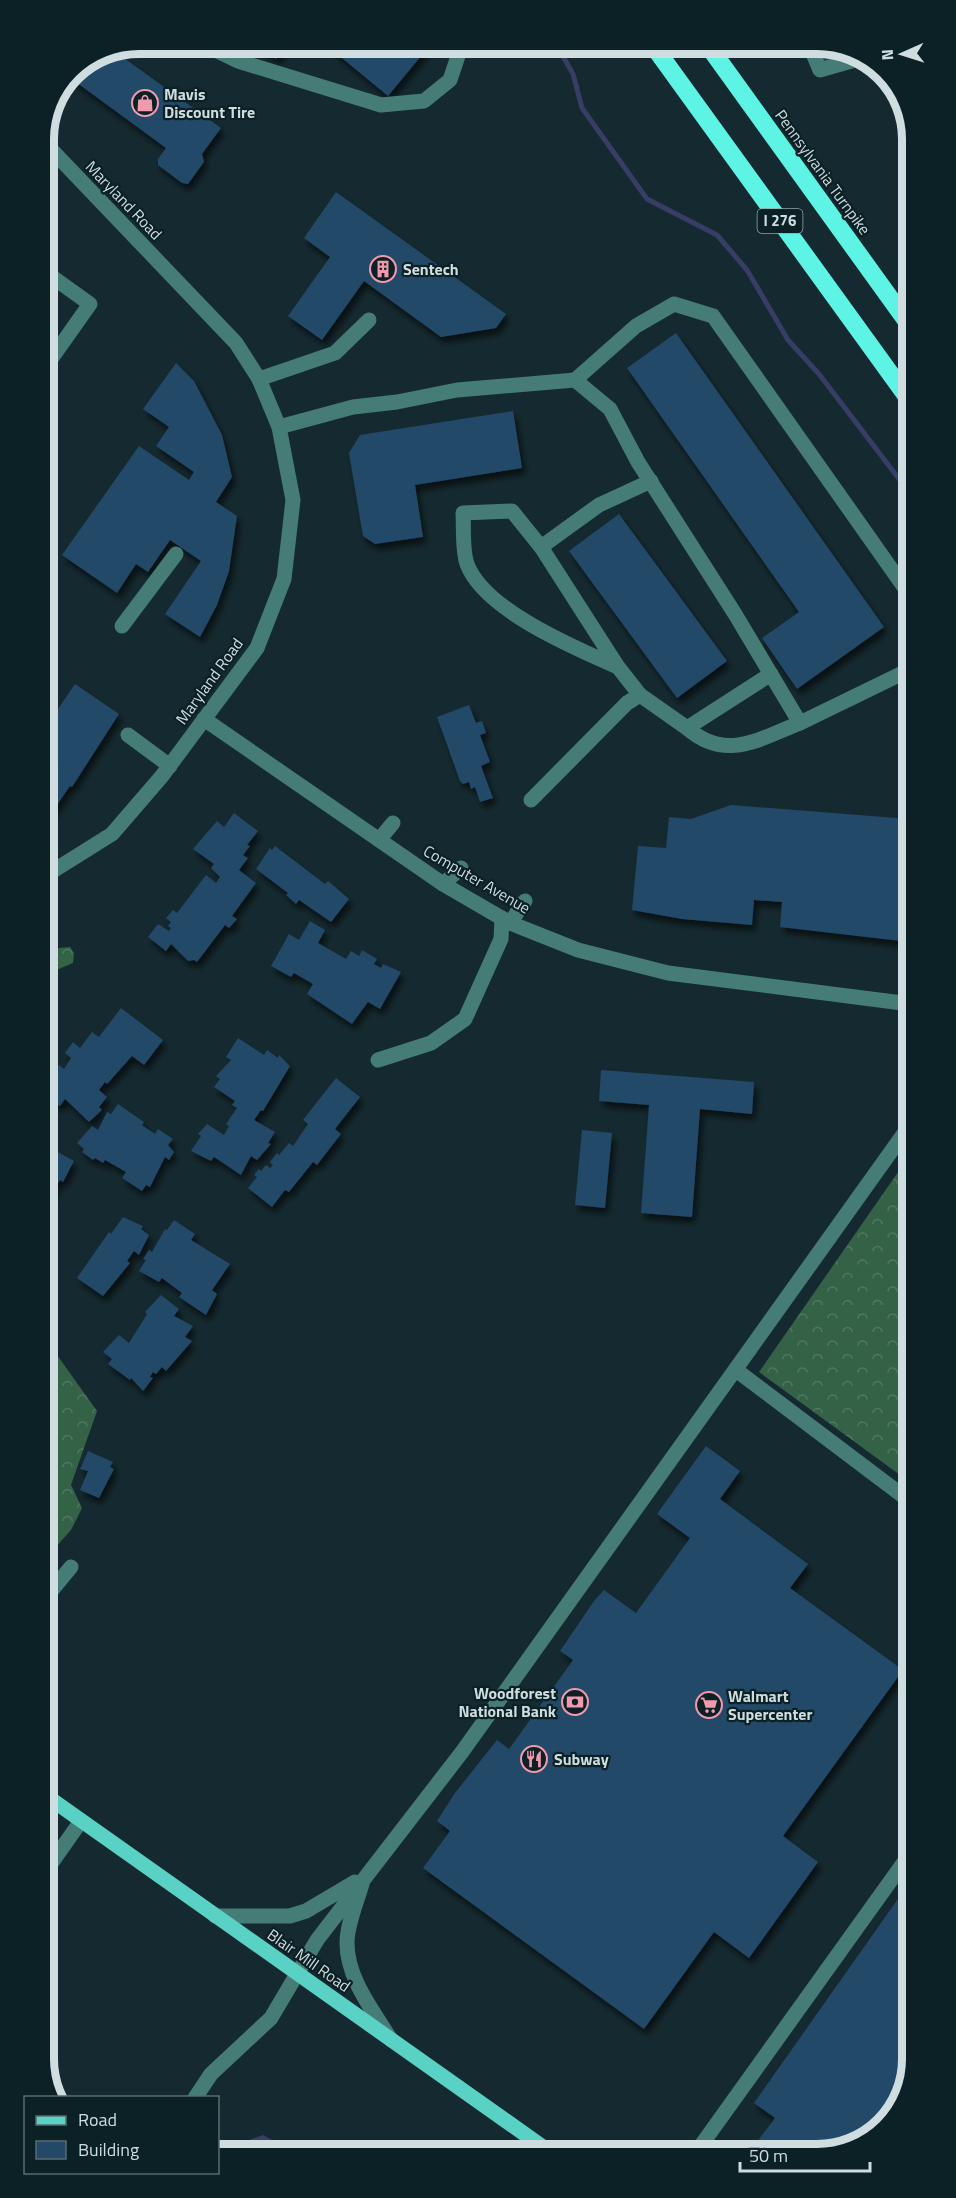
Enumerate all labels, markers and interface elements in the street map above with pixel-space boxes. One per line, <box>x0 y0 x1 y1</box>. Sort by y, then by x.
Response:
north arrow <box>872 24 932 84</box>
text: N <box>875 49 899 61</box>
place label: Mavis Discount Tire <box>164 82 255 124</box>
shop icon: Mavis Discount Tire <box>130 88 160 118</box>
street label: Pennsylvania Turnpike <box>769 104 877 240</box>
street label: Maryland Road <box>80 155 168 245</box>
road number: I 276 <box>758 209 802 233</box>
building icon: Sentech <box>368 254 398 284</box>
place label: Sentech <box>403 257 459 281</box>
street label: Maryland Road <box>169 633 249 729</box>
street label: Computer Avenue <box>419 839 535 919</box>
place label: Woodforest National Bank <box>458 1681 557 1723</box>
place label: Walmart Supercenter <box>728 1684 812 1726</box>
bank icon: Woodforest National Bank <box>560 1687 590 1717</box>
supermarket icon: Walmart Supercenter <box>694 1690 724 1720</box>
restaurant icon: Subway <box>519 1744 549 1774</box>
place label: Subway <box>554 1747 609 1771</box>
street label: Blair Mill Road <box>263 1922 355 1998</box>
legend <box>24 2096 219 2174</box>
text: Road <box>78 2106 117 2133</box>
scale bar <box>740 2135 870 2173</box>
text: Building <box>78 2136 139 2163</box>
text: 50 m <box>749 2142 788 2169</box>

